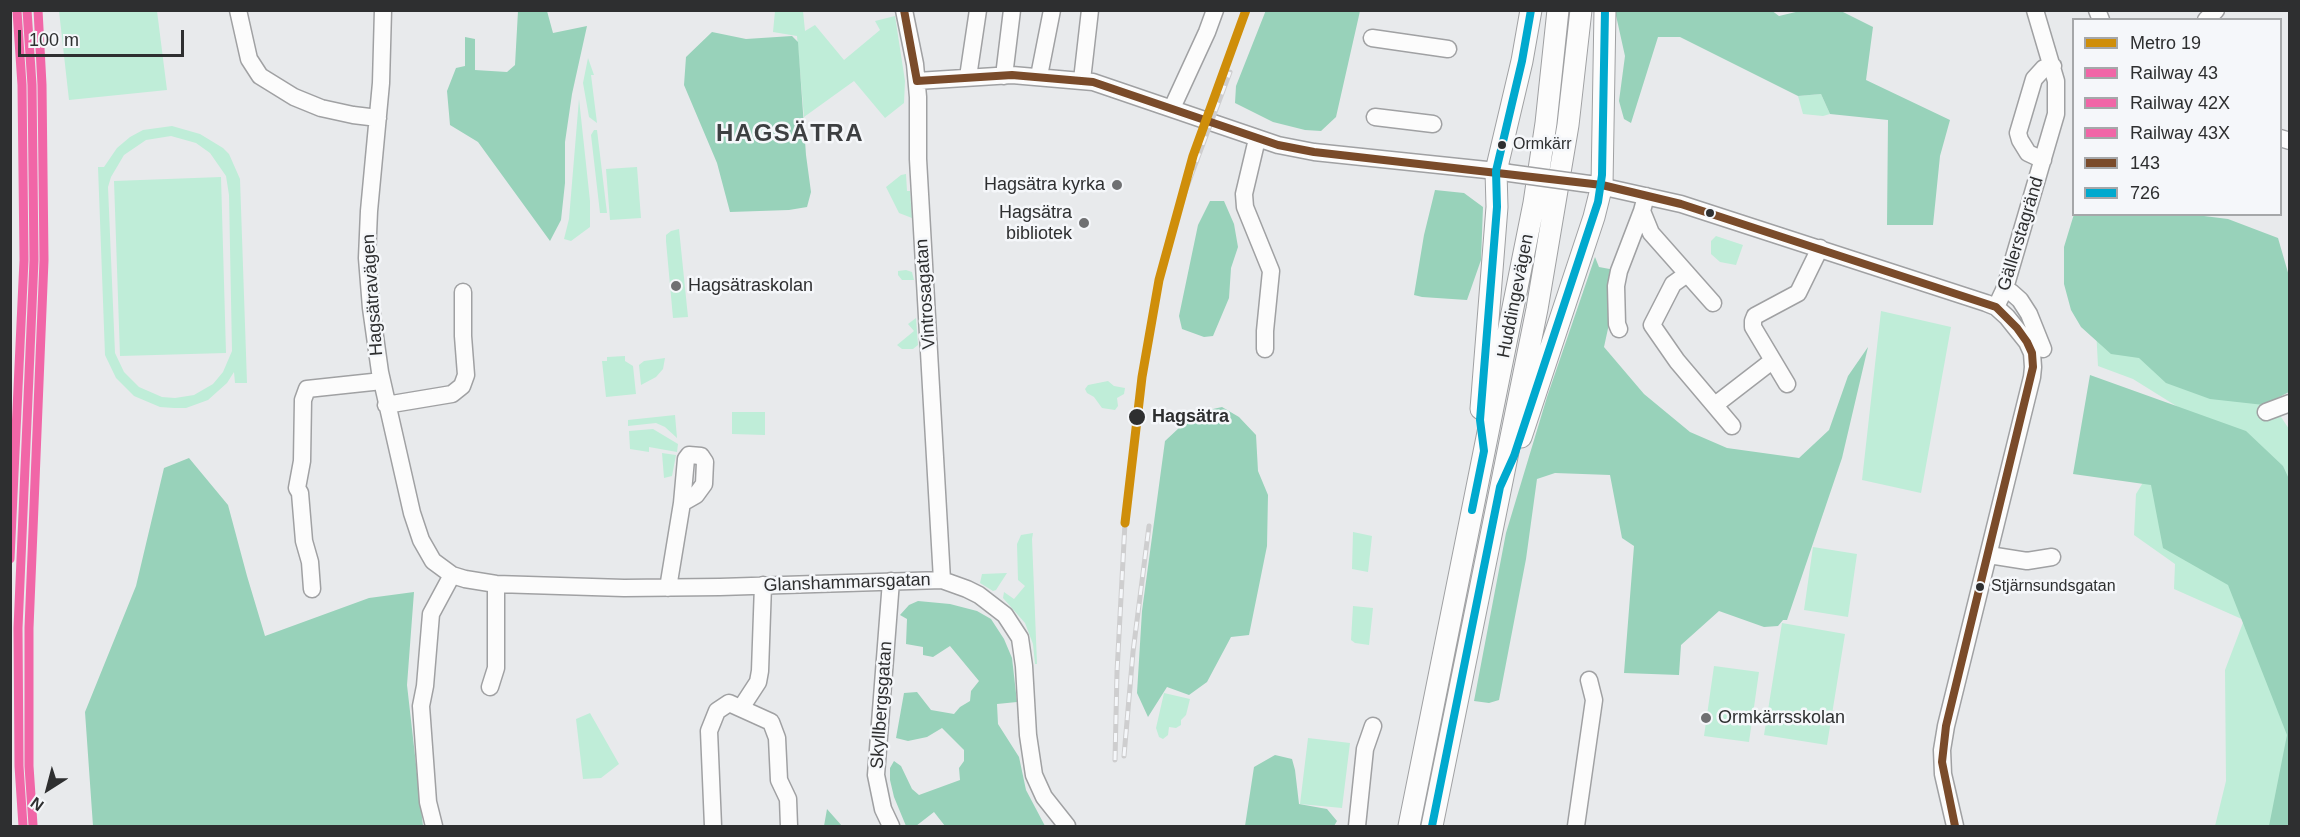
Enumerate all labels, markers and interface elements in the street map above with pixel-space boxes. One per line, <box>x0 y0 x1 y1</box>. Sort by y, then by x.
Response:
scale bar <box>21 18 188 56</box>
legend <box>2072 18 2282 216</box>
text: 100 m <box>29 30 79 50</box>
text: Metro 19 <box>2130 33 2201 53</box>
text: Railway 43 <box>2130 63 2218 83</box>
text: Railway 42X <box>2130 93 2230 113</box>
district label: HAGSÄTRA <box>716 120 864 148</box>
text: Railway 43X <box>2130 123 2230 143</box>
place label: Ormkärr <box>1513 135 1572 155</box>
marker: Ormkärr <box>1496 139 1508 151</box>
text: 143 <box>2130 153 2160 173</box>
place label: Hagsätra kyrka <box>984 174 1105 196</box>
street label: Gällerstagränd <box>1993 174 2049 294</box>
marker: Hagsätra kyrka <box>1110 178 1124 192</box>
text: 726 <box>2130 183 2160 203</box>
place label: Hagsätra bibliotek <box>999 202 1072 244</box>
unlabelled marker <box>1704 207 1716 219</box>
marker: Hagsätra bibliotek <box>1077 216 1091 230</box>
street label: Huddingevägen <box>1493 232 1539 360</box>
street label: Hagsätravägen <box>358 233 388 357</box>
street label: Vintrosagatan <box>911 238 941 350</box>
place label: Hagsätraskolan <box>688 275 813 297</box>
marker: Hagsätraskolan <box>669 279 683 293</box>
place label: Hagsätra <box>1152 406 1229 428</box>
marker: Hagsätra <box>1127 407 1147 427</box>
street label: Glanshammarsgatan <box>763 569 931 597</box>
place label: Stjärnsundsgatan <box>1991 577 2116 597</box>
marker: Stjärnsundsgatan <box>1974 581 1986 593</box>
street label: Skyllbergsgatan <box>867 640 897 770</box>
place label: Ormkärrsskolan <box>1718 707 1845 729</box>
marker: Ormkärrsskolan <box>1699 711 1713 725</box>
north arrow <box>18 759 78 819</box>
text: N <box>27 794 47 814</box>

